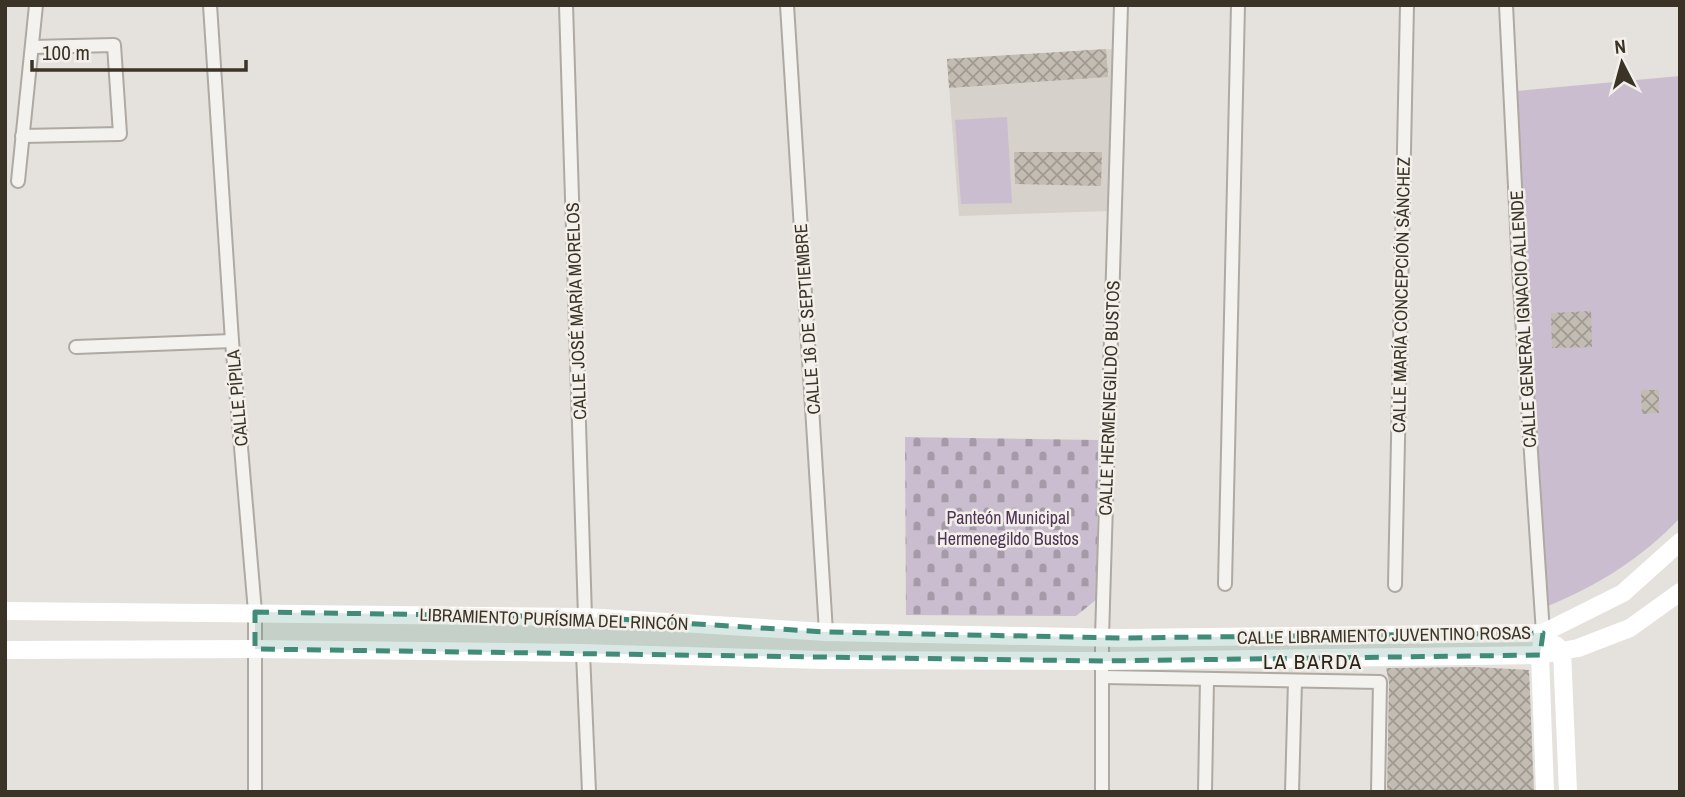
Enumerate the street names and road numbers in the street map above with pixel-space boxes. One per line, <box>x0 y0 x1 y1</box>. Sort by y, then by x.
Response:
street label: CALLE MARÍA CONCEPCIÓN SÁNCHEZ <box>1386 157 1416 433</box>
street label: CALLE GENERAL IGNACIO ALLENDE <box>1504 190 1542 448</box>
street label: CALLE JOSÉ MARÍA MORELOS <box>560 202 592 420</box>
street label: CALLE 16 DE SEPTIEMBRE <box>788 223 826 415</box>
street label: CALLE HERMENEGILDO BUSTOS <box>1092 280 1126 516</box>
street label: CALLE PÍPILA <box>220 349 254 447</box>
street label: LIBRAMIENTO PURÍSIMA DEL RINCÓN <box>419 602 689 636</box>
street label: CALLE LIBRAMIENTO JUVENTINO ROSAS <box>1237 620 1531 650</box>

